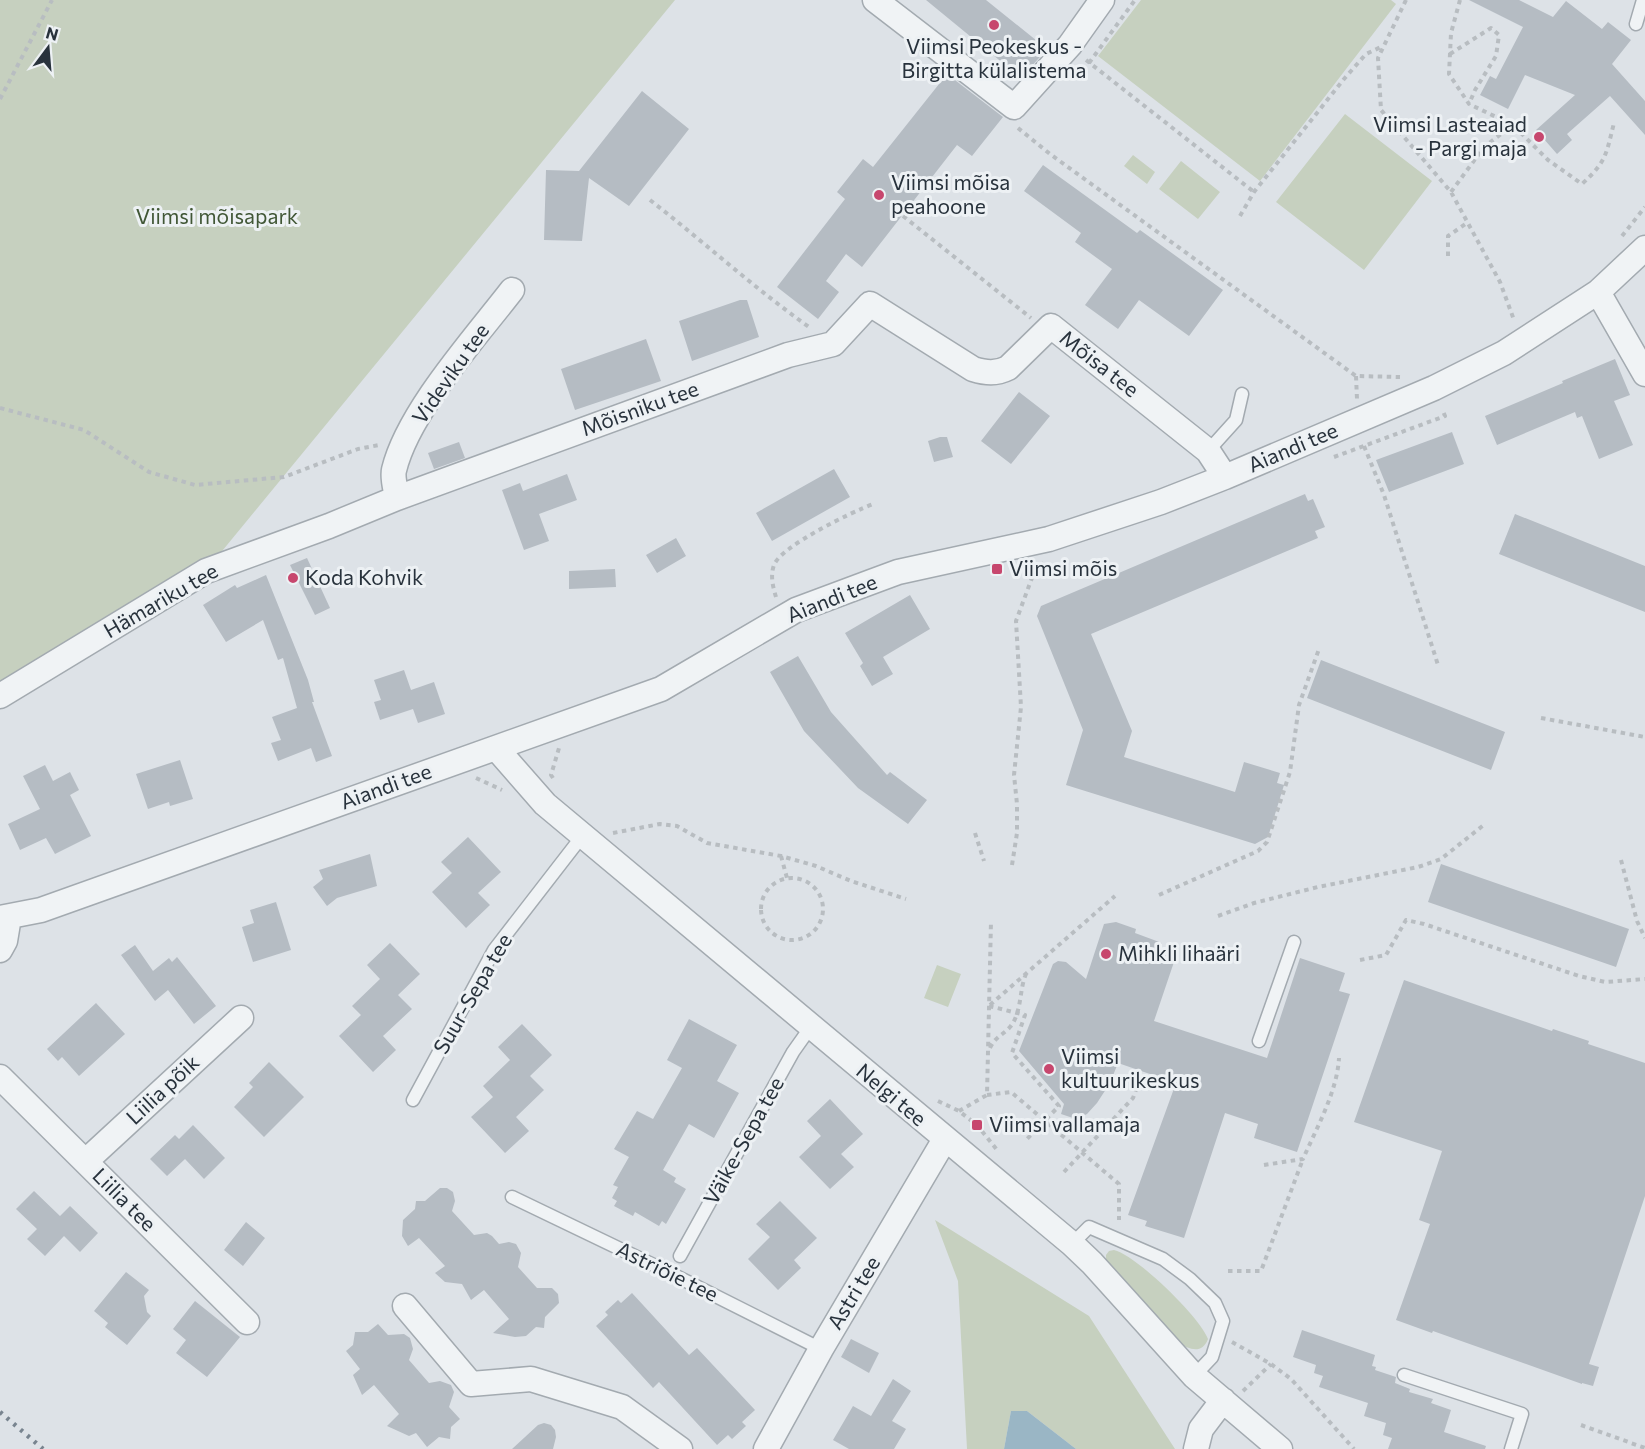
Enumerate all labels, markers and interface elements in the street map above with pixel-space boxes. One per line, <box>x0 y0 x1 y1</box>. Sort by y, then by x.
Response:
north arrow <box>18 18 78 78</box>
marker: Viimsi Peokeskus - Birgitta külalistema <box>987 18 1001 32</box>
text: N <box>44 22 61 44</box>
place label: Viimsi Peokeskus - Birgitta külalistema <box>902 33 1086 82</box>
place label: Viimsi Lasteaiad - Pargi maja <box>1373 111 1527 160</box>
marker: Viimsi Lasteaiad - Pargi maja <box>1532 130 1546 144</box>
place label: Viimsi mõisa peahoone <box>891 169 1010 218</box>
marker: Viimsi mõisa peahoone <box>872 188 886 202</box>
park label: Viimsi mõisapark <box>136 203 298 228</box>
street label: Videviku tee <box>406 318 493 428</box>
street label: Mõisa tee <box>1056 324 1144 401</box>
street label: Mõisniku tee <box>578 375 701 440</box>
street label: Aiandi tee <box>1244 417 1341 477</box>
place label: Viimsi mõis <box>1009 555 1117 580</box>
street label: Hämariku tee <box>99 557 222 642</box>
marker: Viimsi mõis <box>990 562 1004 576</box>
place label: Koda Kohvik <box>305 564 423 589</box>
street label: Aiandi tee <box>783 568 880 627</box>
marker: Koda Kohvik <box>286 571 300 585</box>
street label: Aiandi tee <box>337 758 434 814</box>
street label: Suur-Sepa tee <box>427 929 516 1058</box>
place label: Mihkli lihaäri <box>1118 940 1240 965</box>
marker: Mihkli lihaäri <box>1099 947 1113 961</box>
place label: Viimsi kultuurikeskus <box>1061 1043 1200 1092</box>
street label: Liilia põik <box>120 1049 204 1129</box>
street label: Nelgi tee <box>852 1057 932 1130</box>
marker: Viimsi kultuurikeskus <box>1042 1062 1056 1076</box>
street label: Väike-Sepa tee <box>697 1072 788 1208</box>
place label: Viimsi vallamaja <box>989 1111 1140 1136</box>
marker: Viimsi vallamaja <box>970 1118 984 1132</box>
street label: Liilia tee <box>88 1162 162 1236</box>
street label: Astriõie tee <box>613 1235 723 1306</box>
street label: Astri tee <box>821 1251 884 1333</box>

